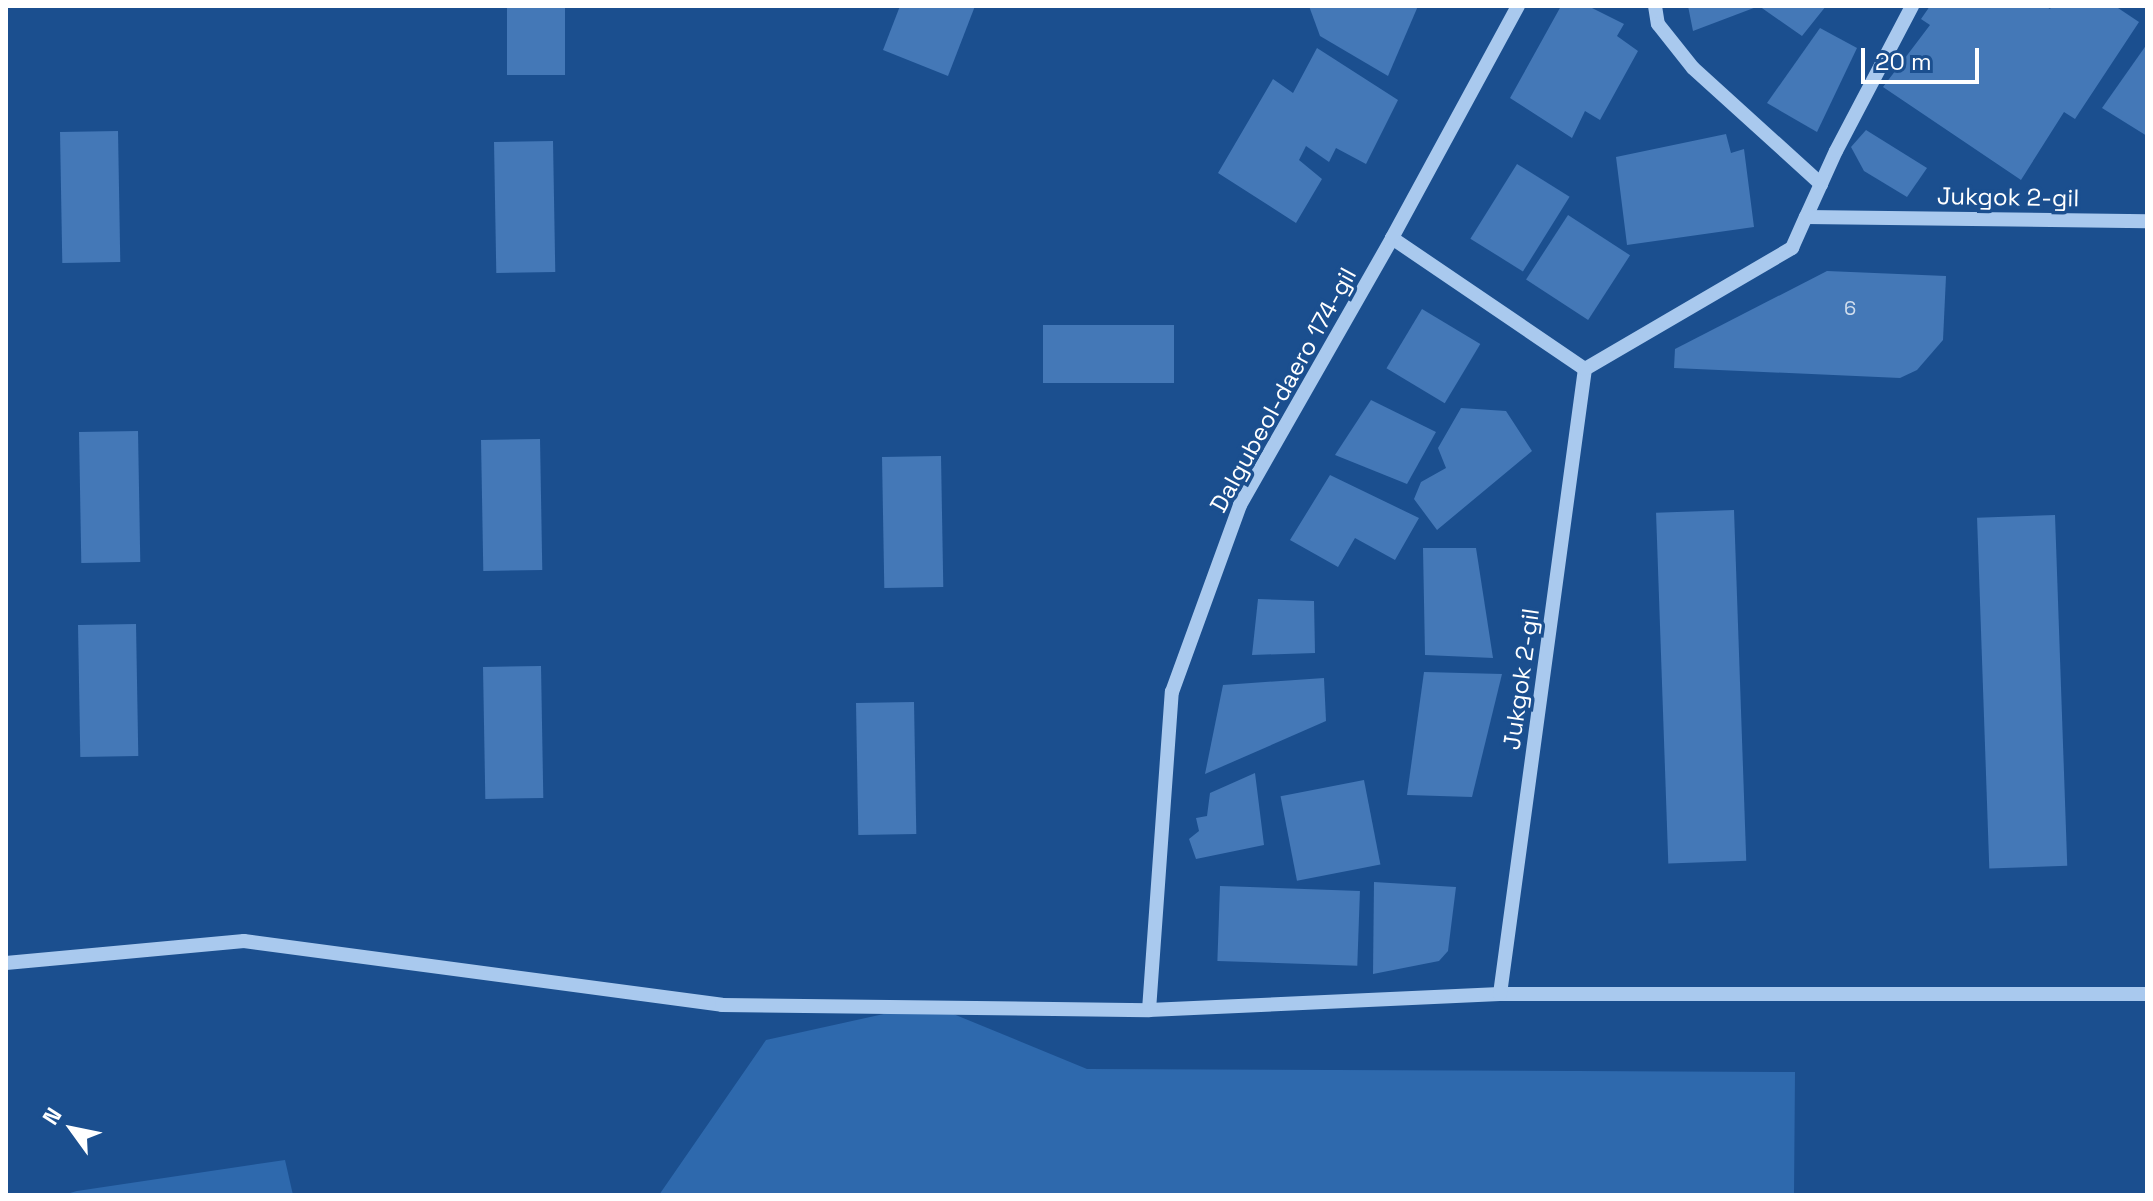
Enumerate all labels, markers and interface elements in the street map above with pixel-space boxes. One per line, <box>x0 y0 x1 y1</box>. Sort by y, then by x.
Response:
scale bar <box>1865 32 1983 82</box>
text: 20 m <box>1875 46 1932 77</box>
street label: Jukgok 2-gil <box>1937 181 2079 213</box>
street label: Dalgubeol-daero 174-gil <box>1204 263 1362 517</box>
house number: 6 <box>1844 296 1856 320</box>
street label: Jukgok 2-gil <box>1497 607 1545 751</box>
north arrow <box>32 1089 112 1169</box>
text: N <box>36 1102 68 1130</box>

